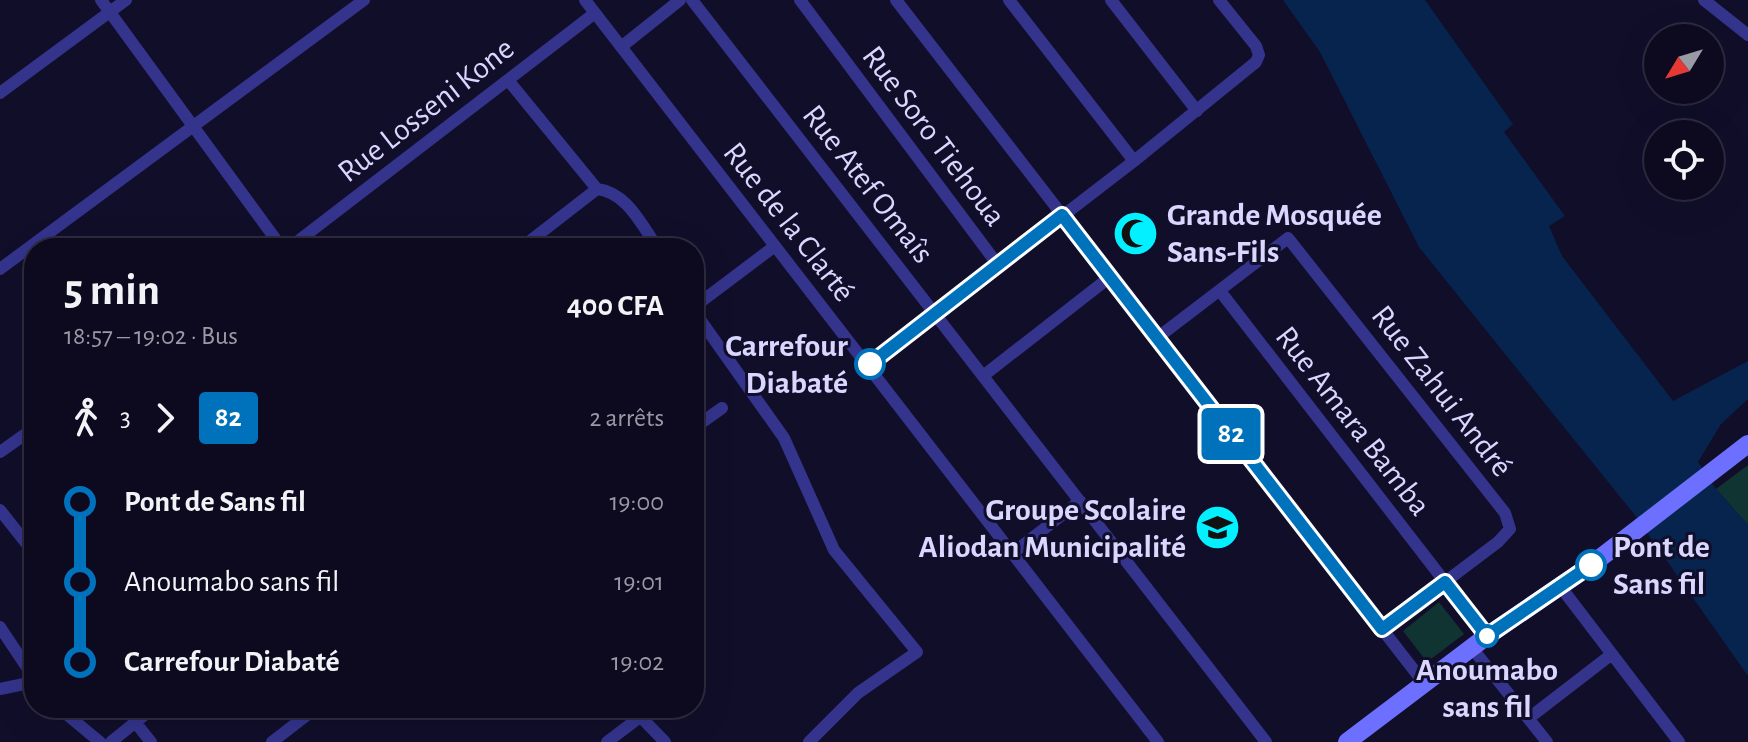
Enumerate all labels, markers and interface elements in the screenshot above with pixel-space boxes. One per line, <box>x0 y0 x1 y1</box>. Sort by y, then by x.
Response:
north arrow <box>1644 24 1724 104</box>
map controls <box>1644 24 1724 200</box>
street label: Rue Losseni Kone <box>332 32 520 188</box>
street label: Rue Soro Tiehoua <box>856 40 1012 232</box>
street label: Rue Atef Omaîs <box>797 99 939 269</box>
button: locate <box>1644 120 1724 200</box>
street label: Rue de la Clarté <box>717 137 861 307</box>
place label: Grande Mosquée Sans-Fils <box>1167 199 1382 268</box>
mosque icon: Grande Mosquée Sans-Fils <box>1112 209 1160 257</box>
text: 5 min <box>64 269 160 313</box>
text: 400 CFA <box>567 291 664 321</box>
street label: Rue Zahui André <box>1366 299 1518 483</box>
street label: Rue Amara Bamba <box>1270 320 1436 522</box>
text: 18:57 – 19:02 · Bus <box>64 323 238 349</box>
place label: Carrefour Diabaté <box>725 330 848 399</box>
marker: Carrefour Diabaté <box>855 349 885 379</box>
icon: walk <box>64 396 108 440</box>
icon: forward <box>143 396 187 440</box>
text: 82 <box>215 404 242 432</box>
text: 3 <box>120 405 131 431</box>
text: 2 arrêts <box>589 405 664 431</box>
line badge: 82 <box>1195 408 1267 460</box>
text: 82 <box>1218 420 1245 448</box>
text: Pont de Sans fil <box>124 487 306 517</box>
text: 19:00 <box>609 489 664 515</box>
place label: Groupe Scolaire Aliodan Municipalité <box>918 494 1186 563</box>
school or university icon: Groupe Scolaire Aliodan Municipalité <box>1193 504 1241 552</box>
place label: Pont de Sans fil <box>1613 531 1710 600</box>
marker: Pont de Sans fil <box>1576 550 1606 580</box>
text: Anoumabo sans fil <box>124 567 339 597</box>
text: 19:01 <box>614 569 664 595</box>
marker: Anoumabo sans fil <box>1476 625 1498 647</box>
text: Carrefour Diabaté <box>124 647 340 677</box>
text: 19:02 <box>611 649 664 675</box>
place label: Anoumabo sans fil <box>1416 654 1558 723</box>

